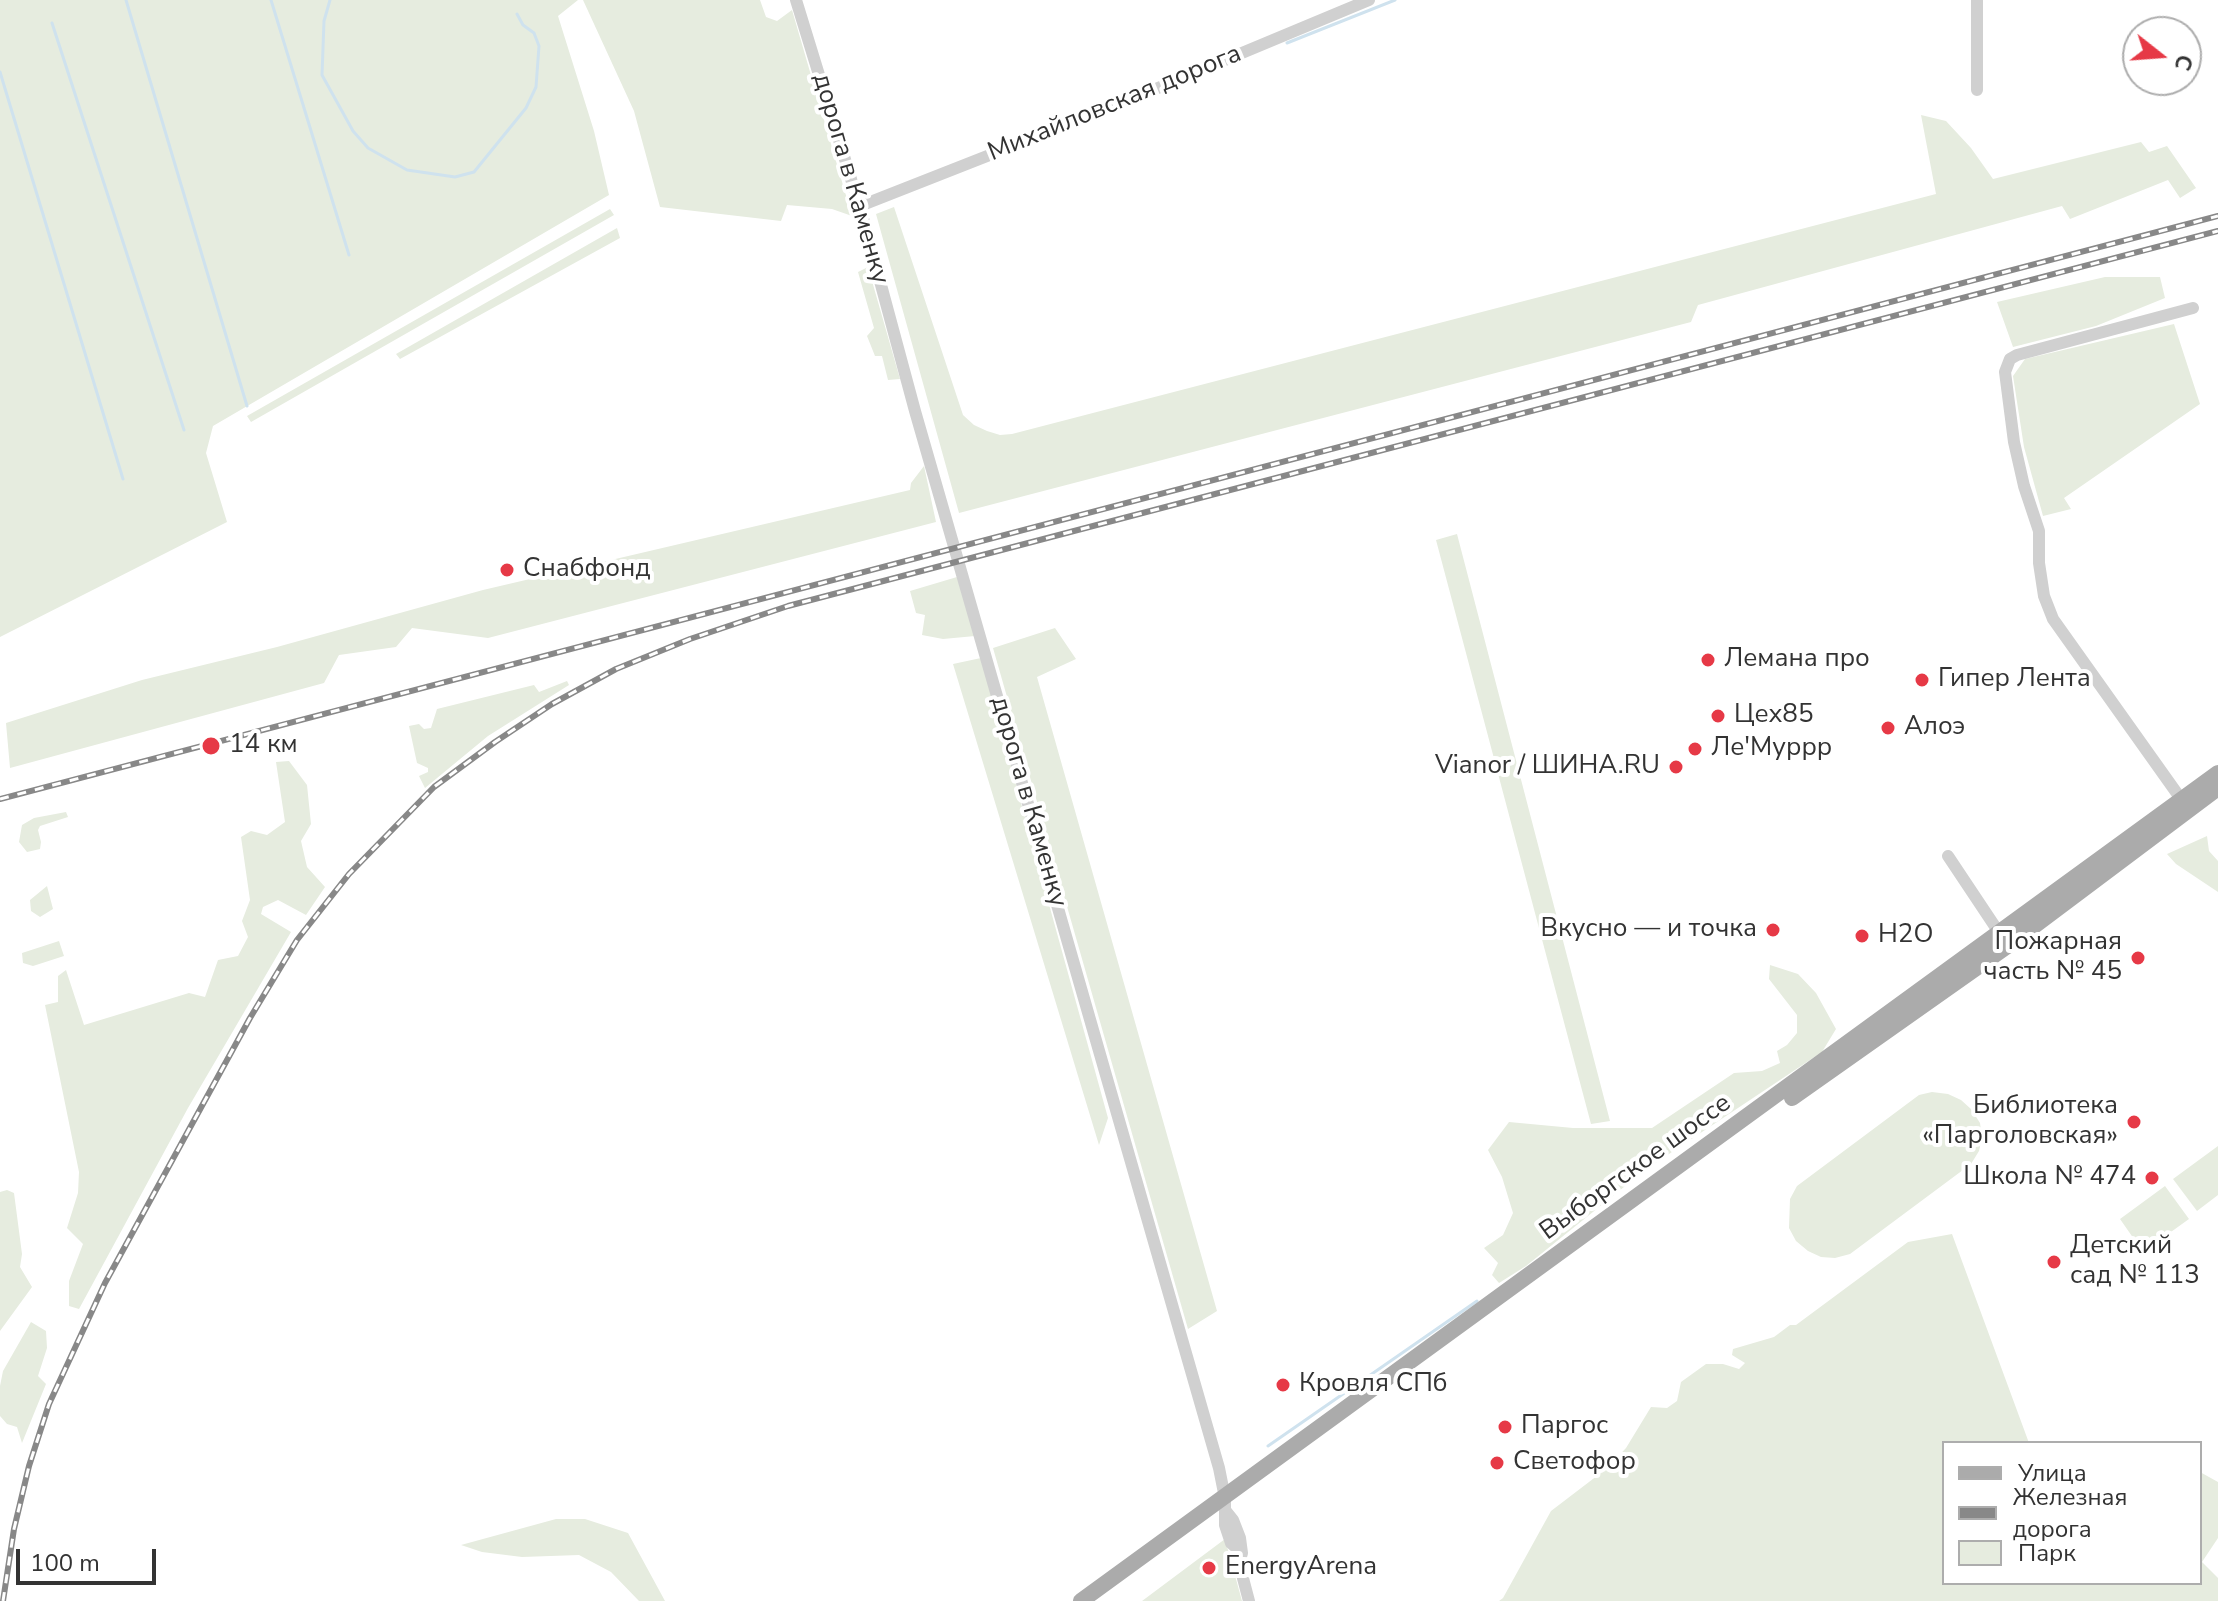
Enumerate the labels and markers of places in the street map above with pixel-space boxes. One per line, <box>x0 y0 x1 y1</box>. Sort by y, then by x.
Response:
place label: Снабфонд <box>523 554 651 586</box>
marker: Снабфонд <box>498 561 516 579</box>
place label: Лемана про <box>1724 644 1870 676</box>
marker: Лемана про <box>1699 651 1717 669</box>
place label: Гипер Лента <box>1938 664 2091 696</box>
marker: Гипер Лента <box>1913 671 1931 689</box>
place label: Цех85 <box>1734 700 1814 732</box>
marker: Цех85 <box>1709 707 1727 725</box>
place label: Алоэ <box>1904 712 1965 744</box>
marker: Алоэ <box>1879 719 1897 737</box>
place label: 14 км <box>229 730 298 762</box>
place label: Ле'Муррр <box>1711 733 1832 765</box>
marker: 14 км <box>200 735 222 757</box>
marker: Ле'Муррр <box>1686 740 1704 758</box>
place label: Vianor / ШИНА.RU <box>1435 751 1660 783</box>
marker: Vianor / ШИНА.RU <box>1667 758 1685 776</box>
place label: Вкусно — и точка <box>1541 914 1757 946</box>
place label: H2O <box>1878 920 1933 952</box>
marker: Вкусно — и точка <box>1764 921 1782 939</box>
marker: H2O <box>1853 927 1871 945</box>
place label: Пожарная часть № 45 <box>1983 927 2122 988</box>
marker: Пожарная часть № 45 <box>2129 949 2147 967</box>
place label: Библиотека «Парголовская» <box>1922 1091 2118 1152</box>
marker: Библиотека «Парголовская» <box>2125 1113 2143 1131</box>
place label: Школа № 474 <box>1963 1162 2136 1194</box>
marker: Школа № 474 <box>2143 1169 2161 1187</box>
place label: Детский сад № 113 <box>2070 1231 2200 1292</box>
marker: Детский сад № 113 <box>2045 1253 2063 1271</box>
place label: Кровля СПб <box>1299 1369 1448 1401</box>
marker: Кровля СПб <box>1274 1376 1292 1394</box>
place label: Паргос <box>1521 1411 1608 1443</box>
marker: Паргос <box>1496 1418 1514 1436</box>
place label: Светофор <box>1513 1447 1636 1479</box>
marker: Светофор <box>1488 1454 1506 1472</box>
place label: EnergyArena <box>1225 1552 1377 1584</box>
marker: EnergyArena <box>1200 1559 1218 1577</box>

